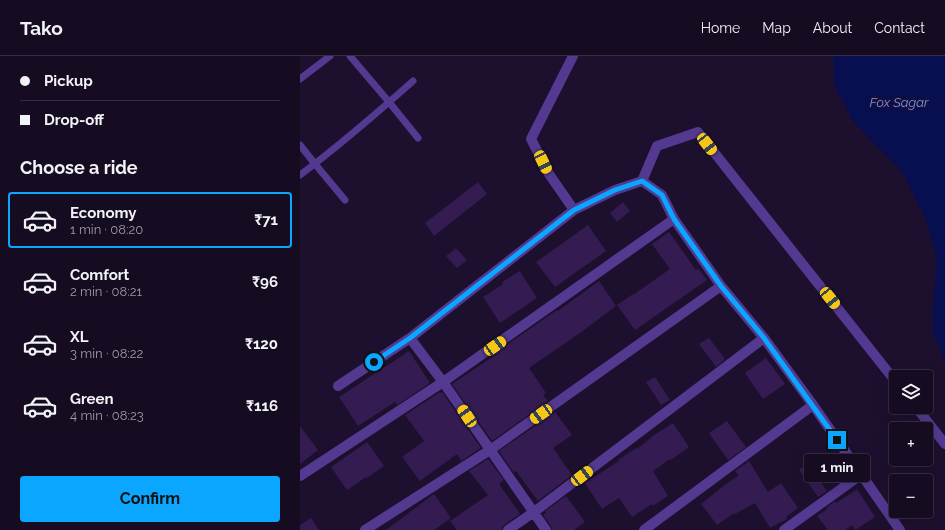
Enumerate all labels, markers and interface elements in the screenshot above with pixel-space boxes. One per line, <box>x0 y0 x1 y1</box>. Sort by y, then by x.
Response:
text: Tako <box>20 17 63 39</box>
text: Home <box>701 20 740 36</box>
text: Map <box>762 20 791 36</box>
text: About <box>813 20 852 36</box>
text: Contact <box>874 20 925 36</box>
text: Pickup <box>44 72 93 90</box>
water label: Fox Sagar <box>870 95 929 110</box>
text: Drop-off <box>44 111 104 129</box>
car <box>695 131 719 157</box>
car <box>532 149 554 175</box>
text: Choose a ride <box>20 157 138 178</box>
icon: car <box>22 202 58 238</box>
text: Economy <box>70 204 137 222</box>
text: ₹71 <box>254 211 278 229</box>
text: 1 min · 08:20 <box>70 222 143 237</box>
icon: car <box>22 264 58 300</box>
text: Comfort <box>70 266 129 284</box>
text: ₹96 <box>252 273 278 291</box>
text: 2 min · 08:21 <box>70 284 142 299</box>
car <box>818 285 842 311</box>
icon: car <box>22 326 58 362</box>
text: XL <box>70 328 88 346</box>
car <box>482 334 508 358</box>
text: ₹120 <box>245 335 278 353</box>
text: 3 min · 08:22 <box>70 346 143 361</box>
route start <box>365 353 383 371</box>
map controls <box>889 370 933 518</box>
button: layers <box>889 370 933 414</box>
icon: car <box>22 388 58 424</box>
text: Green <box>70 390 114 408</box>
text: ₹116 <box>246 397 278 415</box>
car <box>528 402 554 426</box>
car <box>455 403 479 429</box>
text: 4 min · 08:23 <box>70 408 144 423</box>
button: + <box>889 422 933 466</box>
route end <box>828 431 846 449</box>
callout: 1 min <box>804 454 870 482</box>
text: 1 min <box>821 460 853 475</box>
car <box>569 464 595 488</box>
button: − <box>889 474 933 518</box>
button: Confirm <box>20 476 280 522</box>

